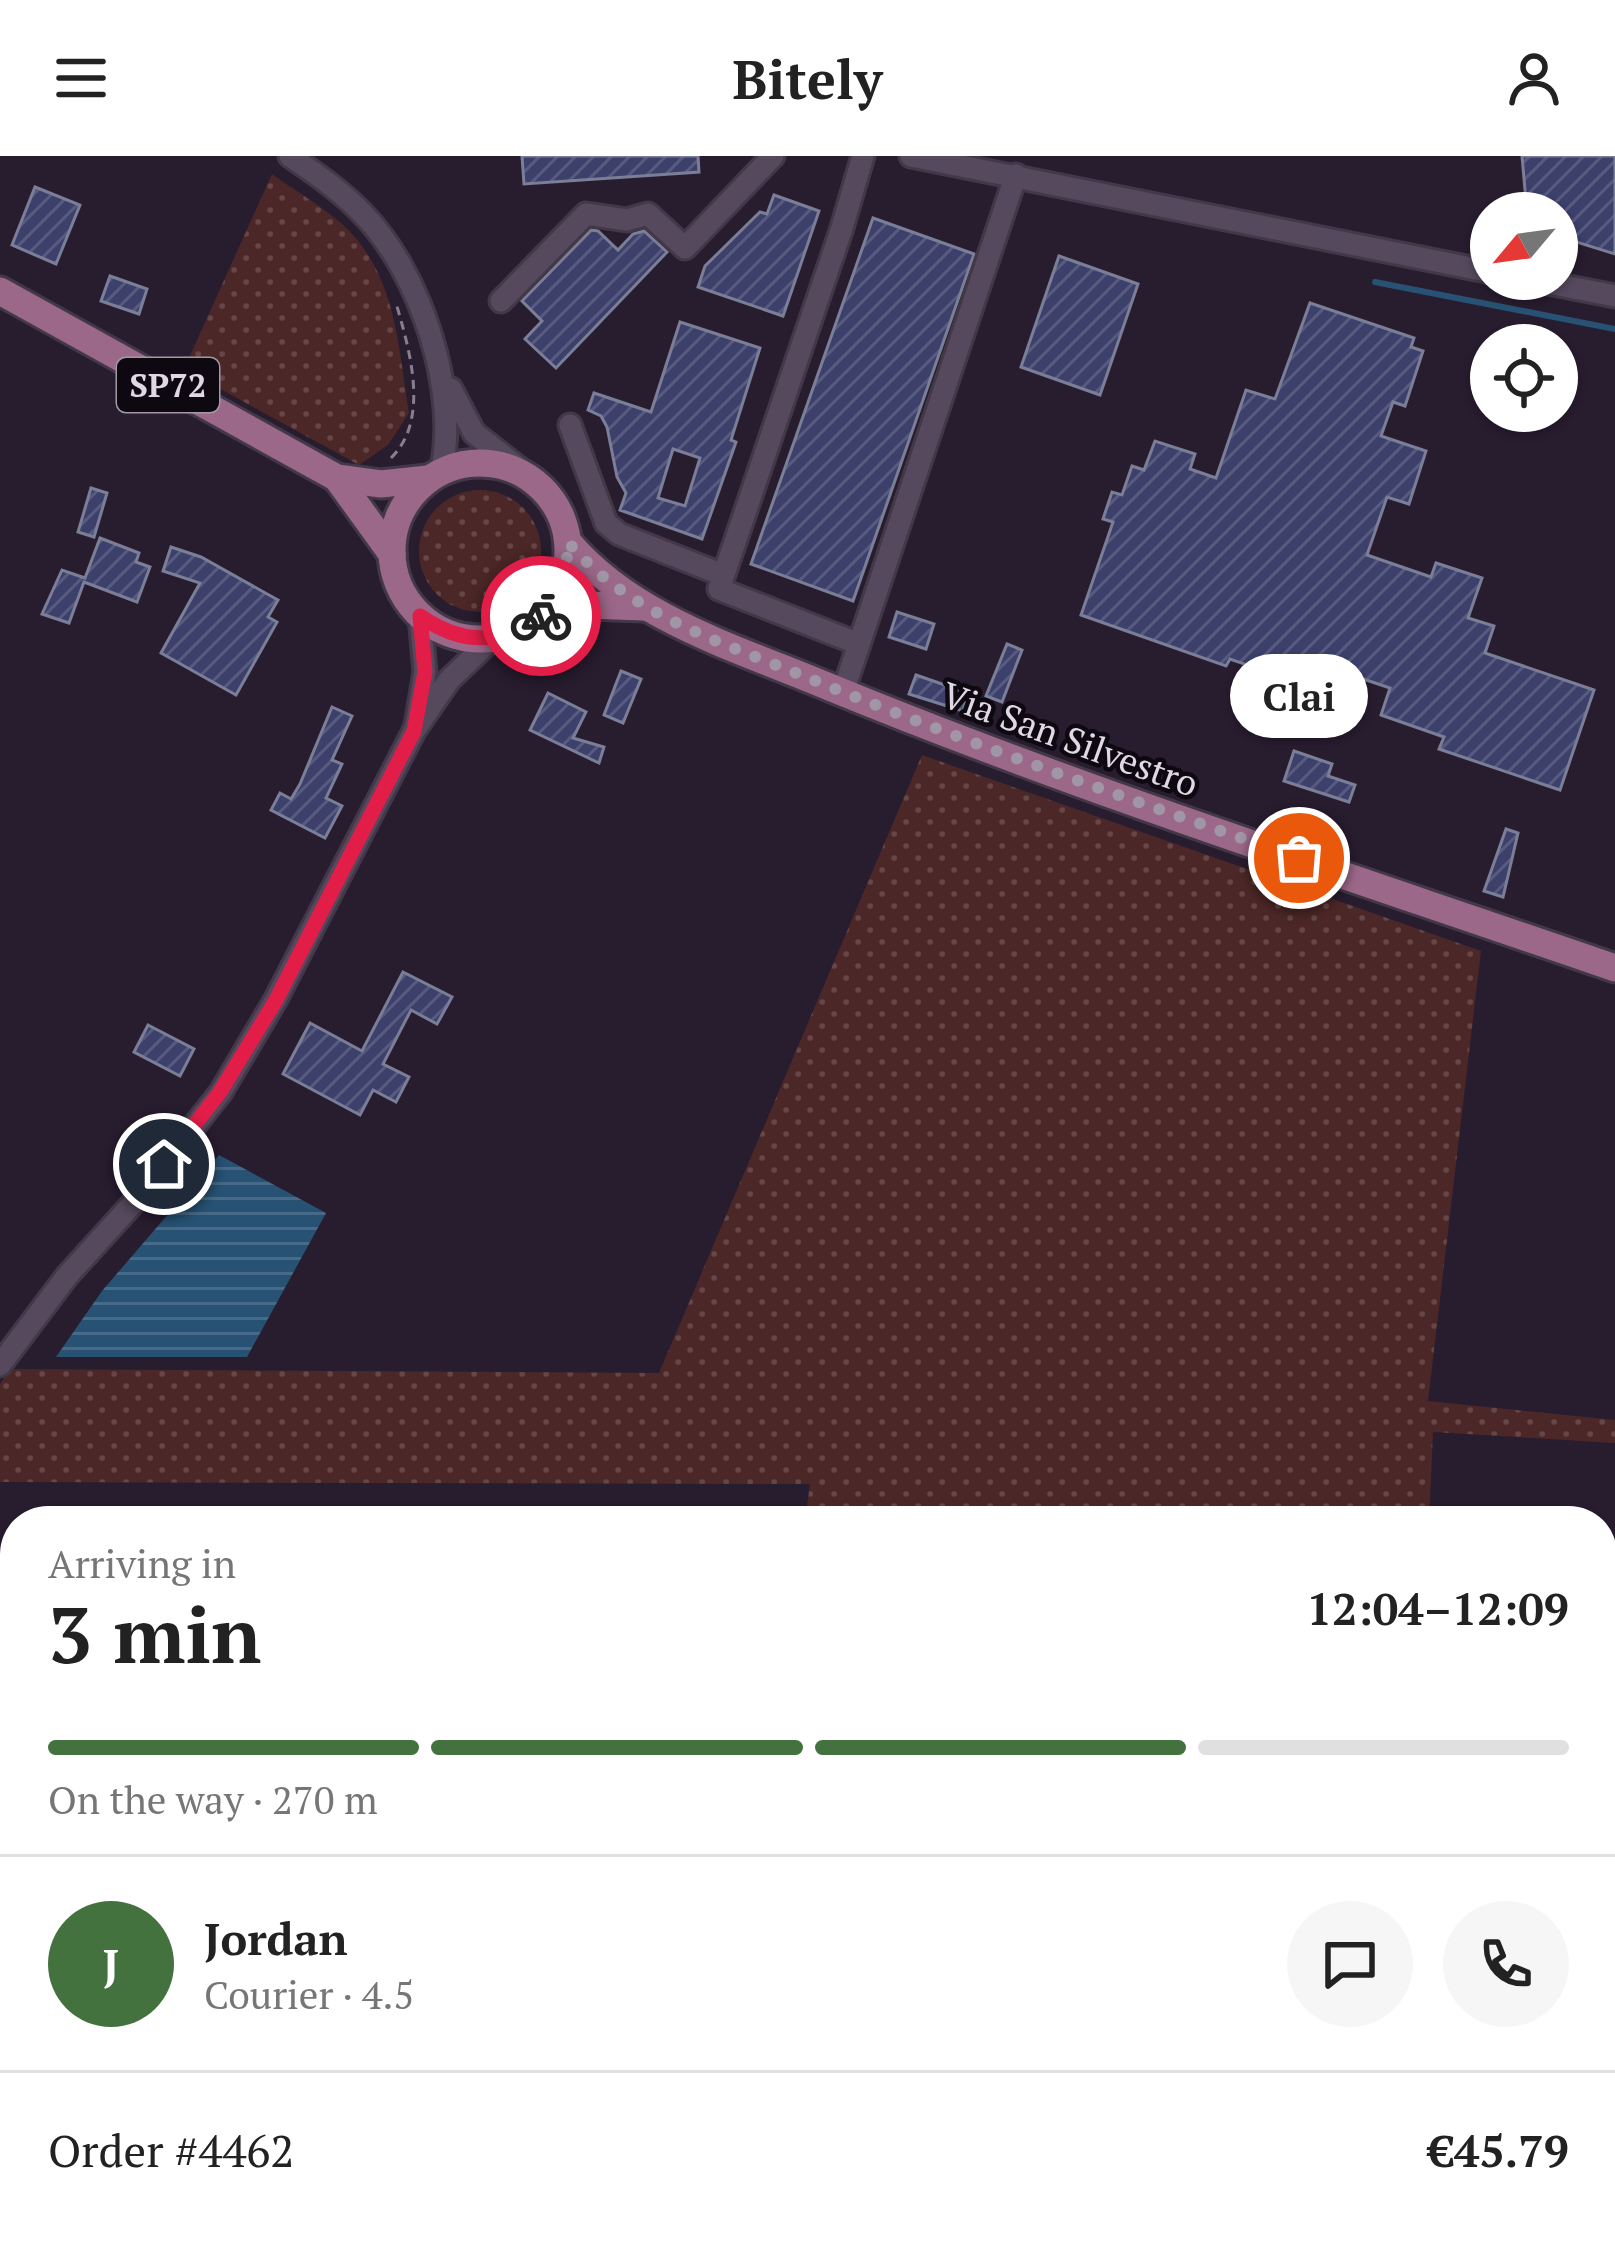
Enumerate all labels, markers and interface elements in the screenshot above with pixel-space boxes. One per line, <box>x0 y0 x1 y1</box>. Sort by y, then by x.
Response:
text: Bitely <box>733 43 882 114</box>
icon: menu <box>48 45 114 111</box>
icon: person <box>1501 45 1567 111</box>
north arrow <box>1470 192 1578 300</box>
map controls <box>1470 192 1578 432</box>
button: locate <box>1470 324 1578 432</box>
road number: SP72 <box>117 358 219 412</box>
courier <box>481 556 601 676</box>
icon: bike <box>508 583 574 649</box>
callout: Clai <box>1230 654 1368 738</box>
street label: Via San Silvestro <box>936 670 1205 807</box>
text: Clai <box>1262 670 1336 722</box>
pin <box>1248 807 1350 909</box>
icon: bag <box>1266 825 1332 891</box>
pin <box>113 1113 215 1215</box>
icon: home <box>131 1131 197 1197</box>
text: Arriving in <box>48 1537 236 1589</box>
text: 12:04–12:09 <box>1307 1578 1569 1638</box>
text: 3 min <box>48 1582 261 1685</box>
text: On the way · 270 m <box>48 1773 378 1825</box>
button: chat <box>1287 1901 1413 2027</box>
button: phone <box>1443 1901 1569 2027</box>
text: Jordan <box>204 1908 348 1968</box>
text: J <box>103 1934 119 1994</box>
text: Courier · 4.5 <box>204 1968 414 2020</box>
text: Order #4462 <box>48 2120 294 2180</box>
text: €45.79 <box>1429 2120 1569 2180</box>

